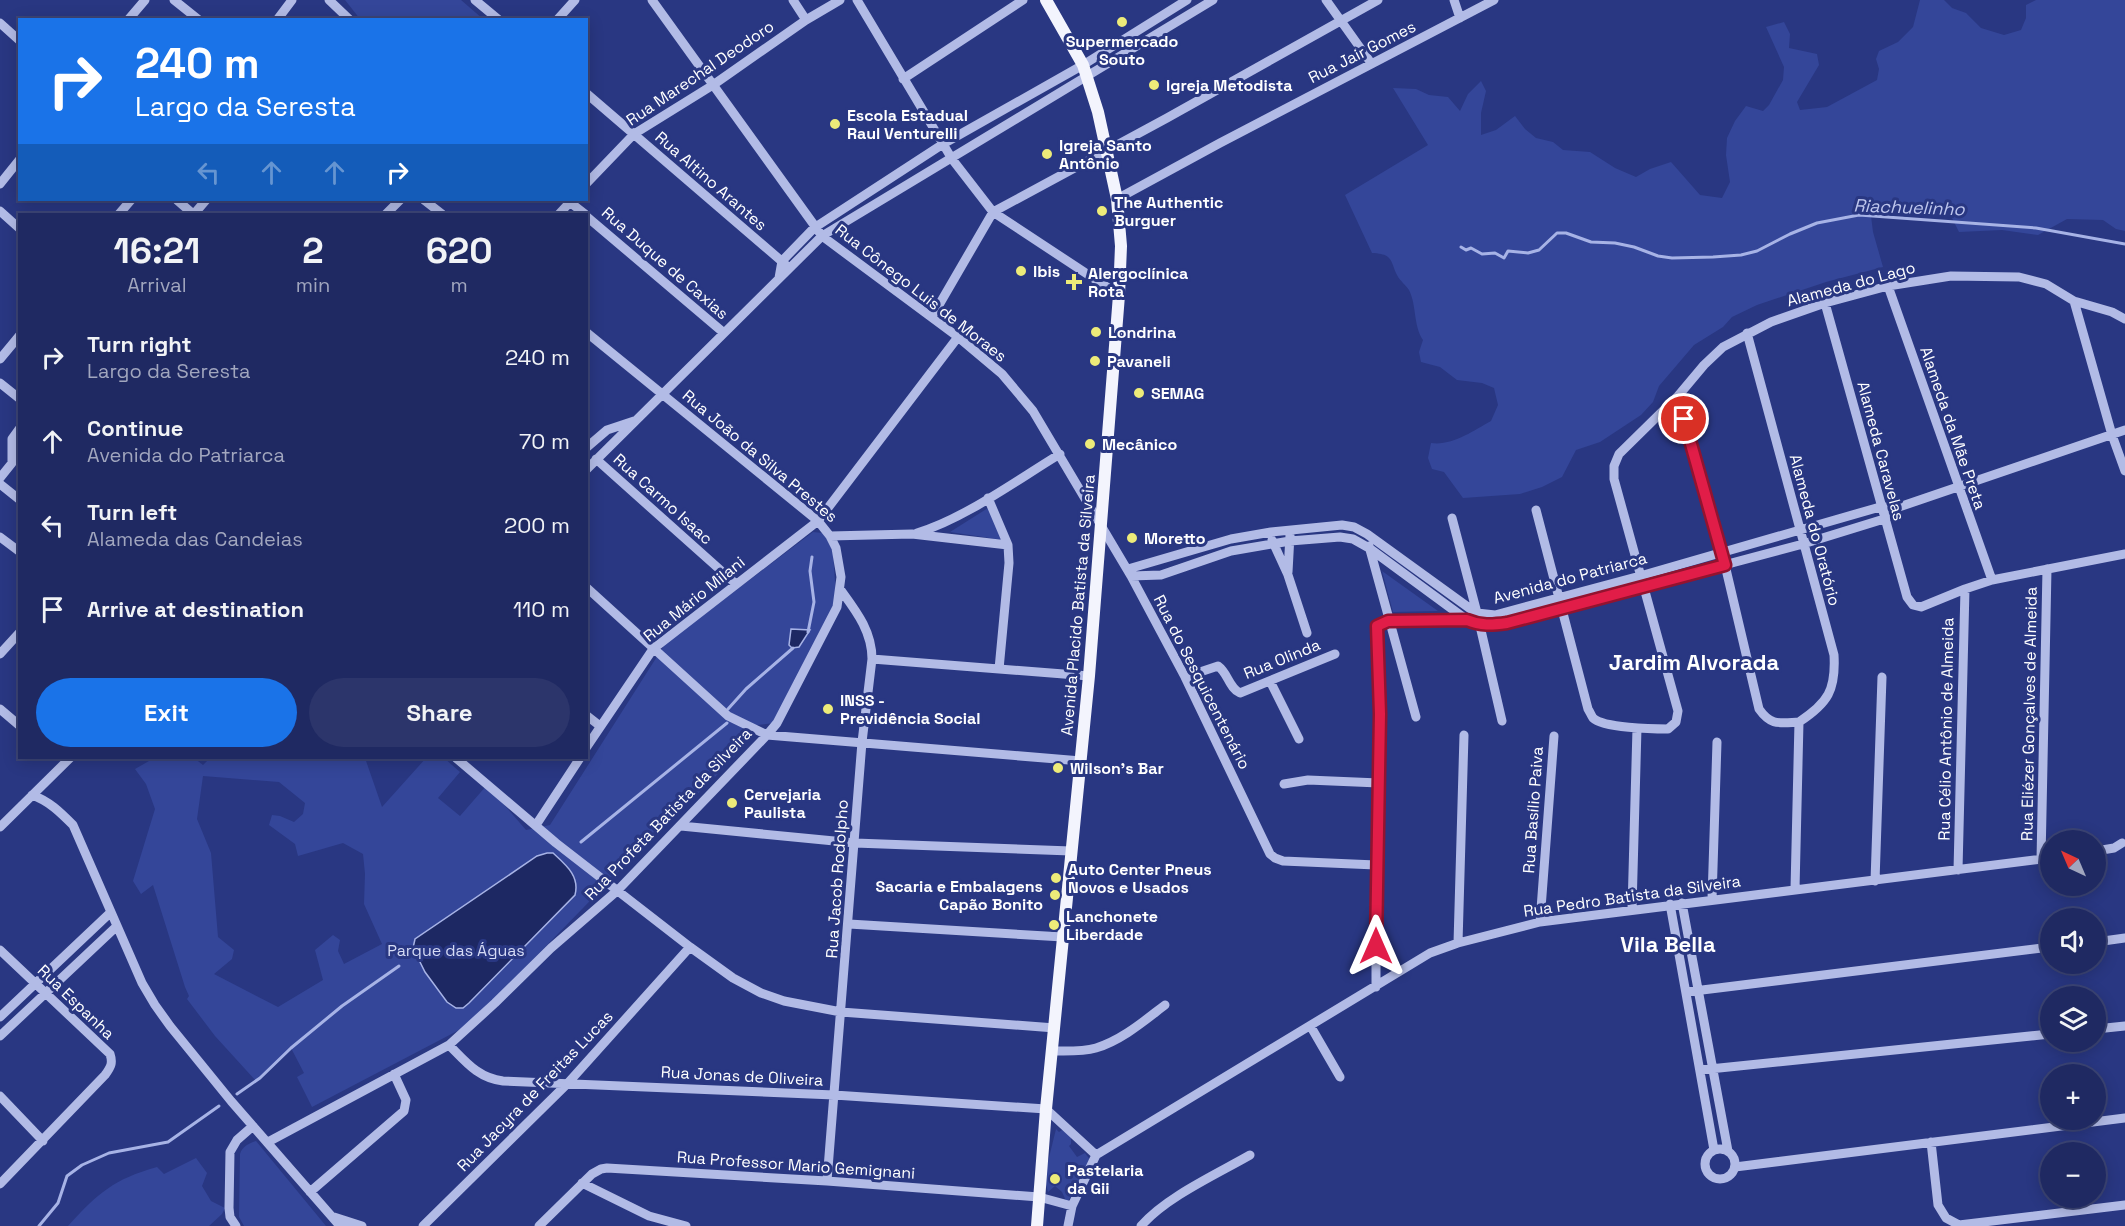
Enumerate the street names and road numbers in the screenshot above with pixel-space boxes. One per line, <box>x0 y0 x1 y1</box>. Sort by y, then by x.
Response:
street label: Rua Marechal Deodoro <box>622 16 778 130</box>
street label: Rua Jair Gomes <box>1305 16 1419 88</box>
street label: Rua Altino Arantes <box>651 127 771 235</box>
street label: Rua Duque de Caxias <box>597 202 733 324</box>
street label: Rua Cônego Luis de Moraes <box>831 219 1011 367</box>
street label: Alameda do Lago <box>1784 257 1918 311</box>
street label: Alameda da Mãe Preta <box>1915 344 1991 512</box>
street label: Alameda Caravelas <box>1852 379 1910 523</box>
street label: Rua João da Silva Prestes <box>678 385 842 527</box>
street label: Rua Carmo Isaac <box>609 449 717 549</box>
street label: Alameda do Oratório <box>1785 452 1845 608</box>
street label: Avenida Placido Batista da Silveira <box>1056 473 1100 737</box>
street label: Avenida do Patriarca <box>1491 547 1649 609</box>
street label: Rua Mário Milani <box>639 552 749 646</box>
street label: Rua Eliézer Gonçalves de Almeida <box>2016 587 2042 841</box>
street label: Rua do Sesquicentenário <box>1149 591 1255 773</box>
street label: Rua Célio Antônio de Almeida <box>1934 617 1958 841</box>
street label: Rua Olinda <box>1240 634 1324 684</box>
street label: Rua Profeta Batista da Silveira <box>580 723 756 905</box>
street label: Rua Basílio Paiva <box>1518 746 1548 874</box>
street label: Rua Jacob Rodolpho <box>821 799 853 959</box>
street label: Rua Pedro Batista da Silveira <box>1522 870 1742 922</box>
street label: Rua Espanha <box>33 960 119 1044</box>
street label: Rua Jacyra de Freitas Lucas <box>452 1006 618 1176</box>
street label: Rua Jonas de Oliveira <box>660 1061 824 1091</box>
street label: Rua Professor Mario Gemignani <box>676 1146 916 1184</box>

